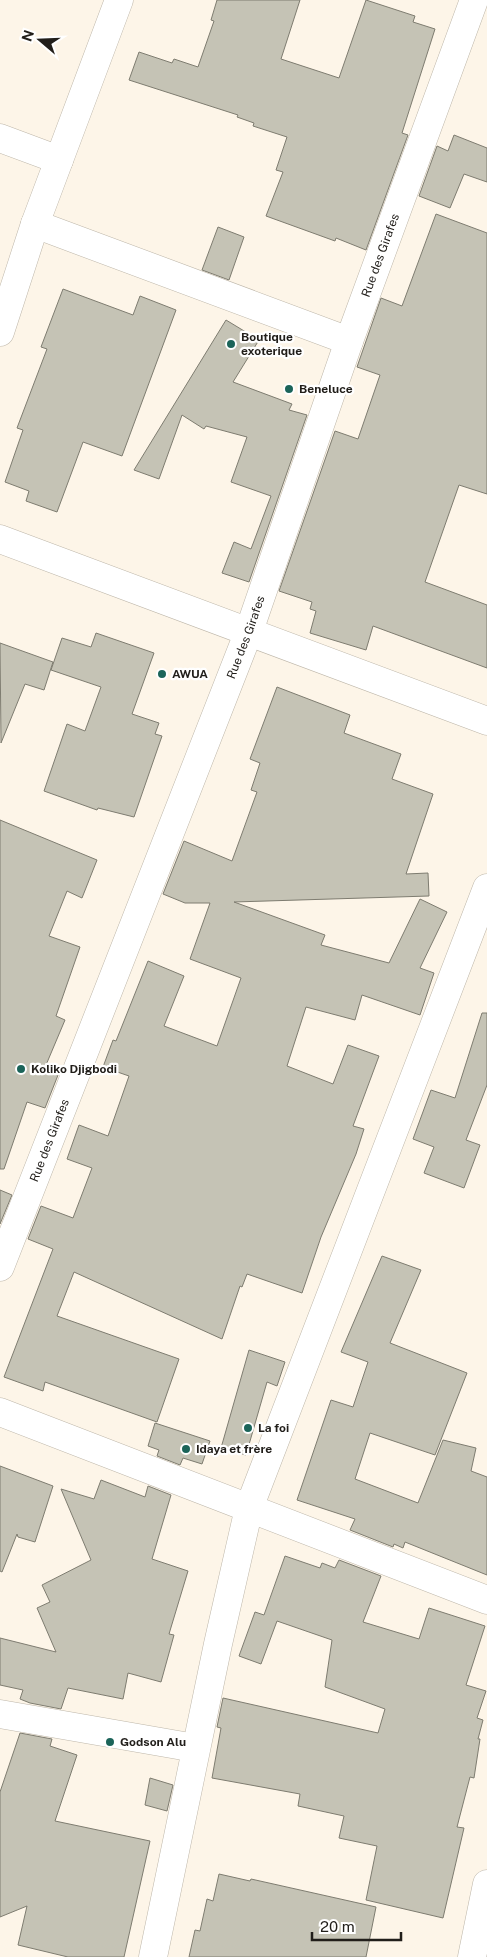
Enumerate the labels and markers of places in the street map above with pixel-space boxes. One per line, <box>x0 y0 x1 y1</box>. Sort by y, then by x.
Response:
place label: Boutique exoterique <box>241 330 302 358</box>
marker: Boutique exoterique <box>225 338 237 350</box>
place label: Beneluce <box>299 382 353 396</box>
marker: Beneluce <box>283 383 295 395</box>
place label: AWUA <box>172 667 208 681</box>
marker: AWUA <box>156 668 168 680</box>
place label: Koliko Djigbodi <box>31 1062 117 1076</box>
marker: Koliko Djigbodi <box>15 1063 27 1075</box>
place label: La foi <box>258 1421 289 1435</box>
marker: La foi <box>242 1422 254 1434</box>
place label: Idaya et frère <box>196 1442 272 1456</box>
marker: Idaya et frère <box>180 1443 192 1455</box>
place label: Godson Alu <box>120 1735 186 1749</box>
marker: Godson Alu <box>104 1736 116 1748</box>

